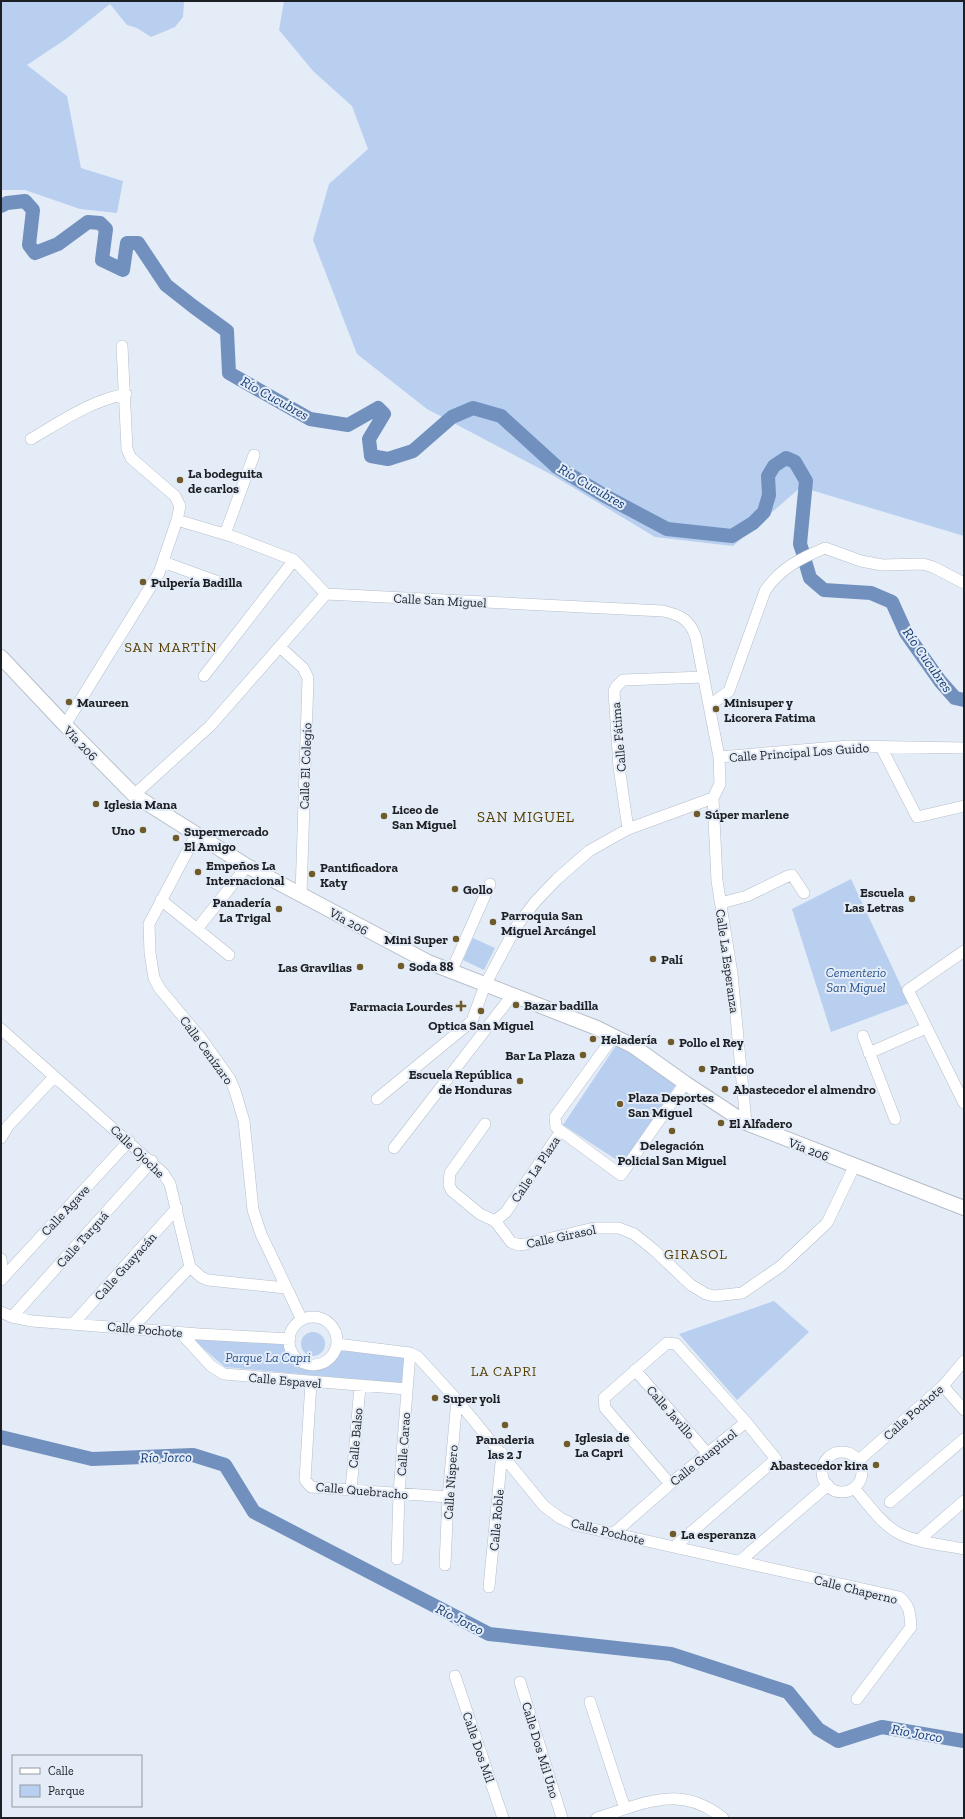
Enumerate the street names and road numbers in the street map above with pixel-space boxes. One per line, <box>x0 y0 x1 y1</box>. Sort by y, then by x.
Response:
street label: Calle San Miguel <box>393 591 488 610</box>
street label: Calle Fátima <box>608 701 629 772</box>
street label: Vía 206 <box>60 722 101 764</box>
street label: Calle El Colegio <box>296 722 315 810</box>
street label: Calle Principal Los Guido <box>729 740 870 765</box>
street label: Vía 206 <box>326 904 371 938</box>
street label: Calle La Esperanza <box>713 908 742 1015</box>
street label: Calle Cenízaro <box>177 1013 237 1088</box>
street label: Calle Ojoche <box>107 1122 168 1182</box>
street label: Calle La Plaza <box>508 1133 563 1205</box>
street label: Vía 206 <box>786 1135 831 1164</box>
street label: Calle Agave <box>38 1182 93 1239</box>
street label: Calle Targuá <box>53 1208 112 1271</box>
street label: Calle Girasol <box>525 1222 598 1251</box>
street label: Calle Guayacán <box>91 1229 160 1303</box>
street label: Calle Pochote <box>107 1319 183 1340</box>
street label: Calle Espavel <box>248 1370 323 1391</box>
street label: Calle Pochote <box>880 1382 946 1443</box>
street label: Calle Javillo <box>643 1383 698 1442</box>
street label: Calle Balso <box>345 1407 366 1469</box>
street label: Calle Carao <box>394 1411 413 1476</box>
street label: Calle Guapinol <box>667 1426 740 1489</box>
street label: Calle Níspero <box>440 1444 461 1520</box>
street label: Calle Quebracho <box>315 1479 409 1502</box>
street label: Calle Roble <box>486 1489 507 1551</box>
street label: Calle Pochote <box>569 1515 646 1548</box>
street label: Calle Chaperno <box>813 1572 899 1607</box>
street label: Calle Dos Mil Uno <box>519 1700 562 1800</box>
street label: Calle Dos Mil <box>459 1710 498 1785</box>

